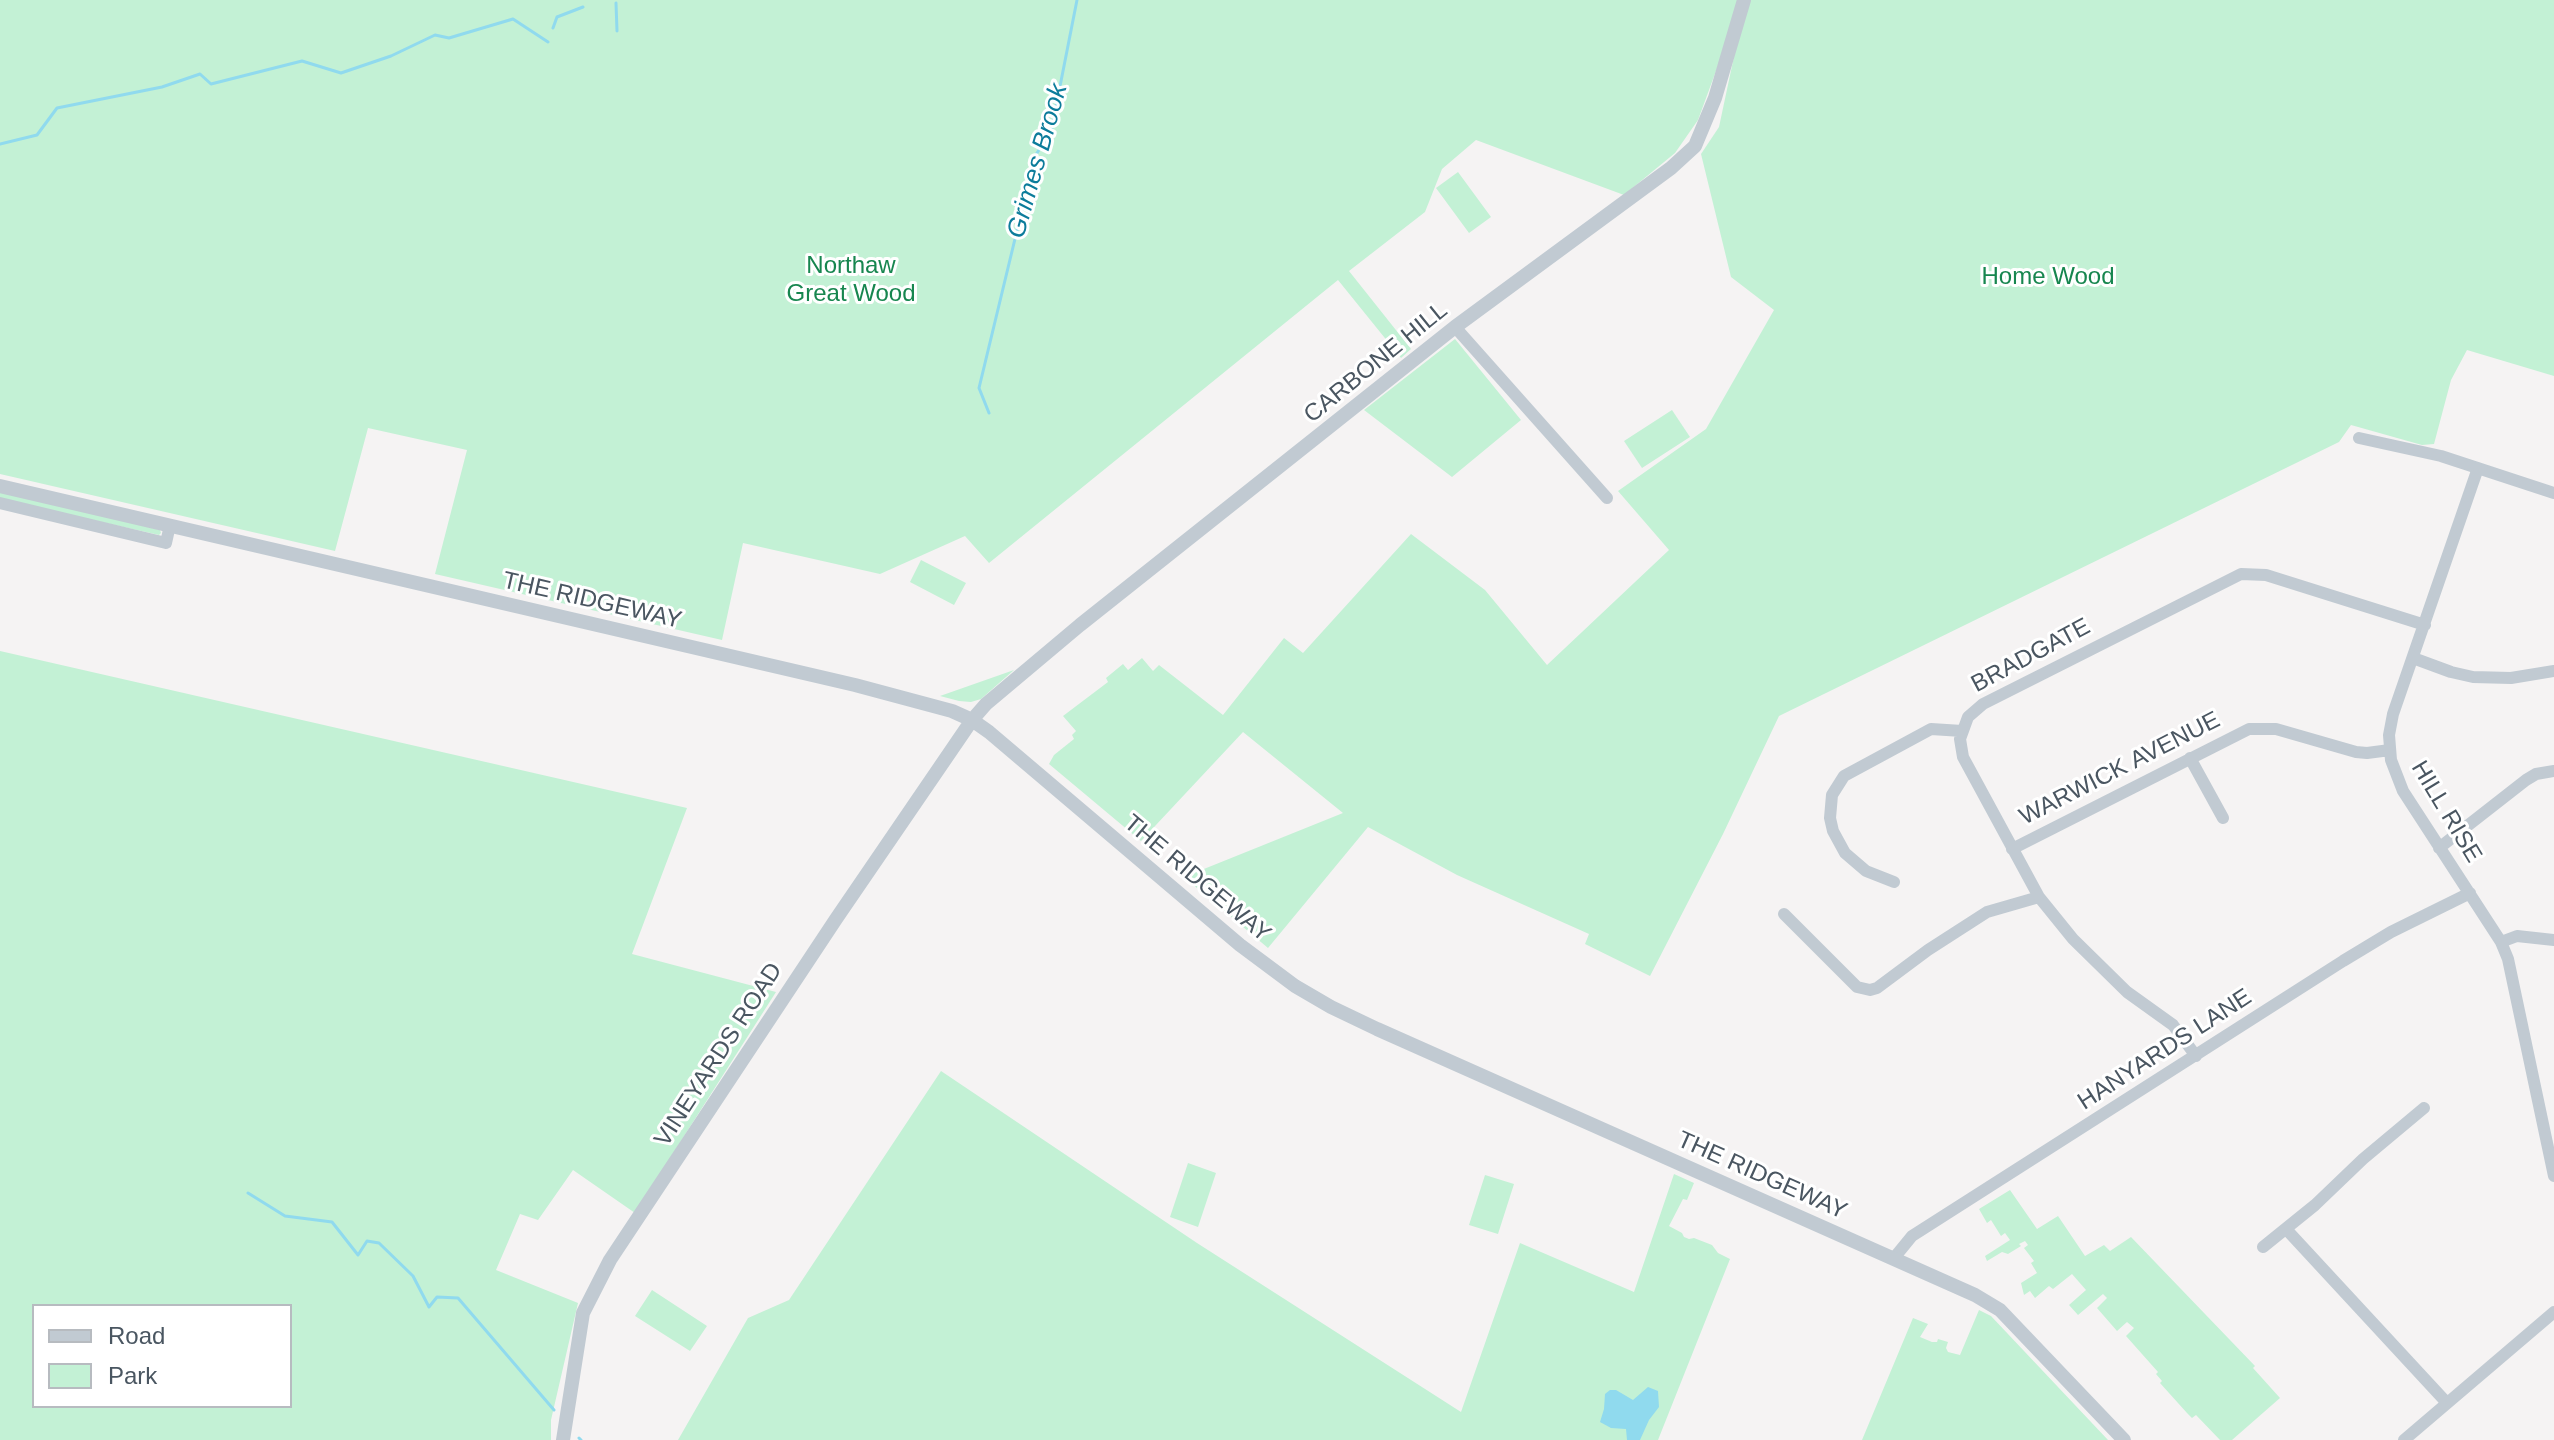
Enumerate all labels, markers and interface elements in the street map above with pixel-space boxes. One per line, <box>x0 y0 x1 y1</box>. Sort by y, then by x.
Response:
water label: Grimes Brook <box>1001 80 1075 242</box>
park label: Northaw Great Wood <box>787 252 915 308</box>
park label: Home Wood <box>1982 263 2114 291</box>
street label: CARBONE HILL <box>1299 296 1453 430</box>
street label: THE RIDGEWAY <box>500 566 684 636</box>
street label: BRADGATE <box>1967 613 2095 699</box>
street label: WARWICK AVENUE <box>2015 706 2225 832</box>
street label: HILL RISE <box>2404 756 2488 868</box>
street label: THE RIDGEWAY <box>1118 809 1276 949</box>
street label: VINEYARDS ROAD <box>649 958 789 1152</box>
street label: HANYARDS LANE <box>2073 983 2257 1117</box>
street label: THE RIDGEWAY <box>1673 1126 1851 1226</box>
legend <box>32 1304 292 1408</box>
text: Road <box>108 1322 165 1349</box>
text: Park <box>108 1362 157 1389</box>

